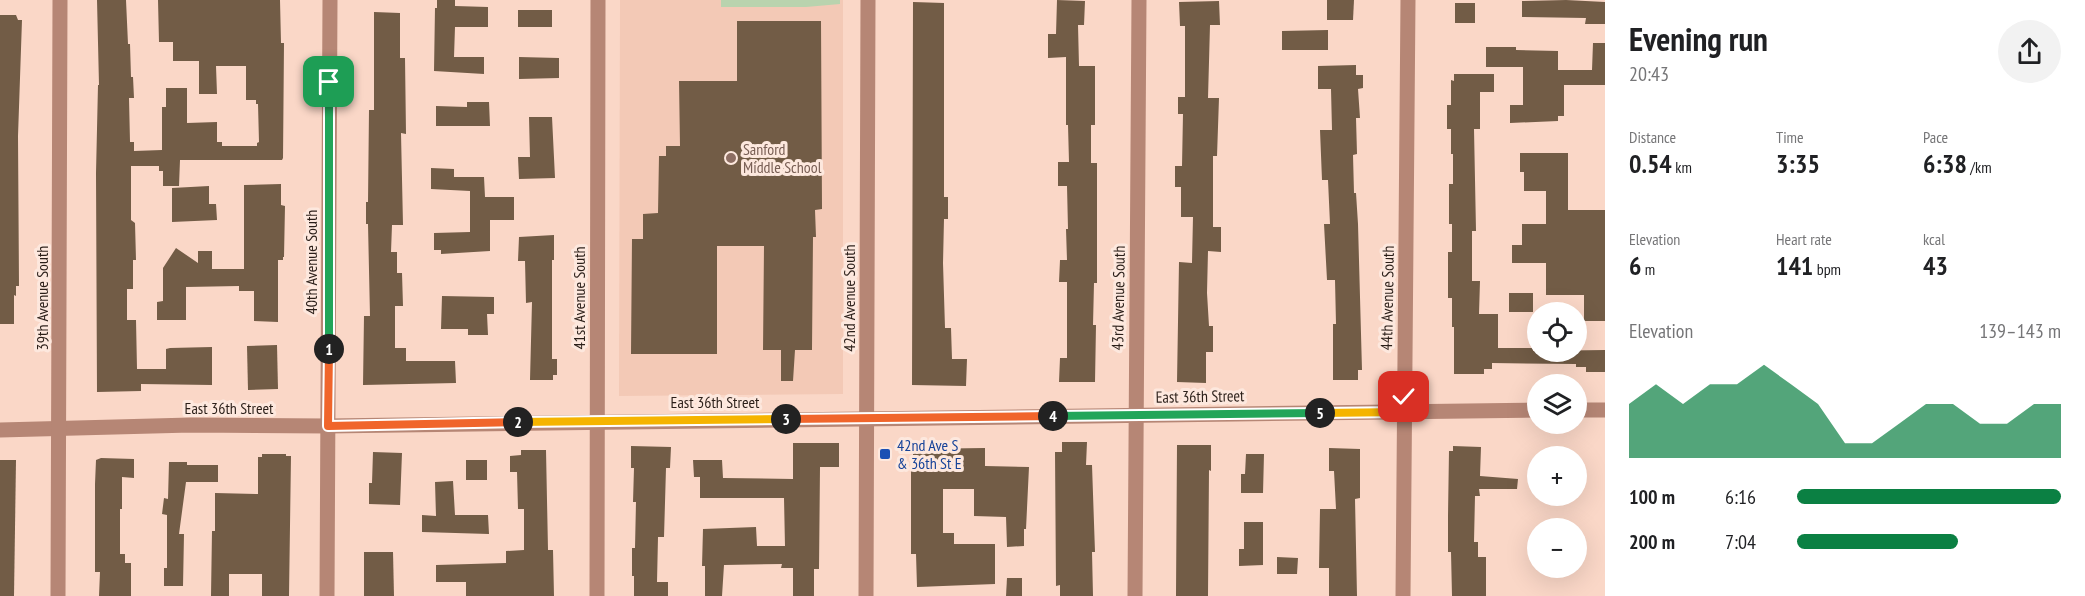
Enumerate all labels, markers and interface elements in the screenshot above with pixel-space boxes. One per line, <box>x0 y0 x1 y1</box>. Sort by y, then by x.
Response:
text: Evening run <box>1629 17 1768 60</box>
button: share <box>1998 20 2061 83</box>
pin <box>303 56 354 107</box>
text: 20:43 <box>1629 61 1669 87</box>
icon: arrive <box>312 65 345 98</box>
text: Distance <box>1629 127 1676 147</box>
text: Time <box>1776 127 1804 147</box>
text: Pace <box>1923 127 1948 147</box>
place label: Sanford Middle School <box>743 139 822 177</box>
text: 0.54 <box>1629 147 1672 180</box>
text: 3:35 <box>1776 147 1820 180</box>
text: 6:38 <box>1923 147 1967 180</box>
marker: Sanford Middle School <box>724 151 738 165</box>
text: km <box>1672 157 1692 177</box>
text: /km <box>1967 157 1992 177</box>
street label: 40th Avenue South <box>301 210 321 314</box>
text: Elevation <box>1629 229 1680 249</box>
text: Heart rate <box>1776 229 1832 249</box>
text: kcal <box>1923 229 1945 249</box>
street label: 42nd Avenue South <box>839 244 859 352</box>
street label: 43rd Avenue South <box>1107 245 1129 351</box>
street label: 44th Avenue South <box>1376 245 1398 351</box>
street label: 39th Avenue South <box>32 246 52 350</box>
street label: 41st Avenue South <box>569 246 589 350</box>
text: 6 <box>1629 249 1641 282</box>
text: 141 <box>1776 249 1813 282</box>
text: 43 <box>1923 249 1948 282</box>
text: m <box>1641 259 1655 279</box>
text: bpm <box>1813 259 1841 279</box>
map controls <box>1527 302 1587 578</box>
button: locate <box>1527 302 1587 362</box>
text: Elevation <box>1629 318 1693 344</box>
text: 139–143 m <box>1979 318 2061 344</box>
pin: 1 <box>314 334 344 364</box>
text: 1 <box>325 339 333 359</box>
pin <box>1378 371 1429 422</box>
button: layers <box>1527 374 1587 434</box>
icon: check <box>1387 380 1420 413</box>
street label: East 36th Street <box>1155 385 1245 407</box>
street label: East 36th Street <box>671 392 760 412</box>
street label: East 36th Street <box>185 398 274 418</box>
pin: 5 <box>1305 398 1335 428</box>
pin: 4 <box>1038 401 1068 431</box>
text: 5 <box>1316 403 1324 423</box>
pin: 3 <box>771 404 801 434</box>
text: 4 <box>1049 406 1057 426</box>
pin: 2 <box>503 407 533 437</box>
text: 3 <box>782 409 790 429</box>
text: 2 <box>514 412 522 432</box>
place label: 42nd Ave S & 36th St E <box>897 435 962 473</box>
button: + <box>1527 446 1587 506</box>
marker: 42nd Ave S & 36th St E <box>878 447 892 461</box>
text: 100 m <box>1629 484 1675 510</box>
text: 6:16 <box>1725 484 1756 510</box>
button: − <box>1527 518 1587 578</box>
text: 200 m <box>1629 529 1675 555</box>
text: 7:04 <box>1725 529 1756 555</box>

